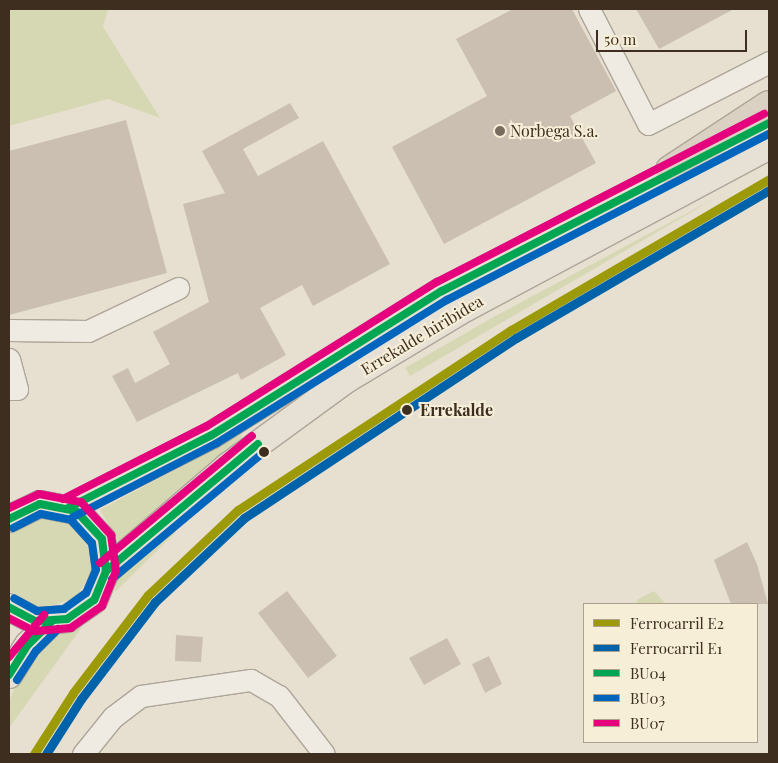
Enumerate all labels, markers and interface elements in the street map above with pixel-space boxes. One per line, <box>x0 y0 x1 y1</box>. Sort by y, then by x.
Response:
scale bar <box>598 20 749 52</box>
text: 50 m <box>604 29 636 49</box>
place label: Norbega S.a. <box>510 121 599 141</box>
marker: Norbega S.a. <box>494 125 506 137</box>
street label: Errekalde hiribidea <box>357 291 487 379</box>
place label: Errekalde <box>420 400 493 420</box>
marker: Errekalde <box>398 401 416 419</box>
unlabelled marker <box>259 447 269 457</box>
legend <box>583 603 758 743</box>
text: Ferrocarril E2 <box>630 613 724 633</box>
text: Ferrocarril E1 <box>630 638 722 658</box>
text: BU04 <box>630 663 666 683</box>
text: BU03 <box>630 688 665 708</box>
text: BU07 <box>630 713 665 733</box>

